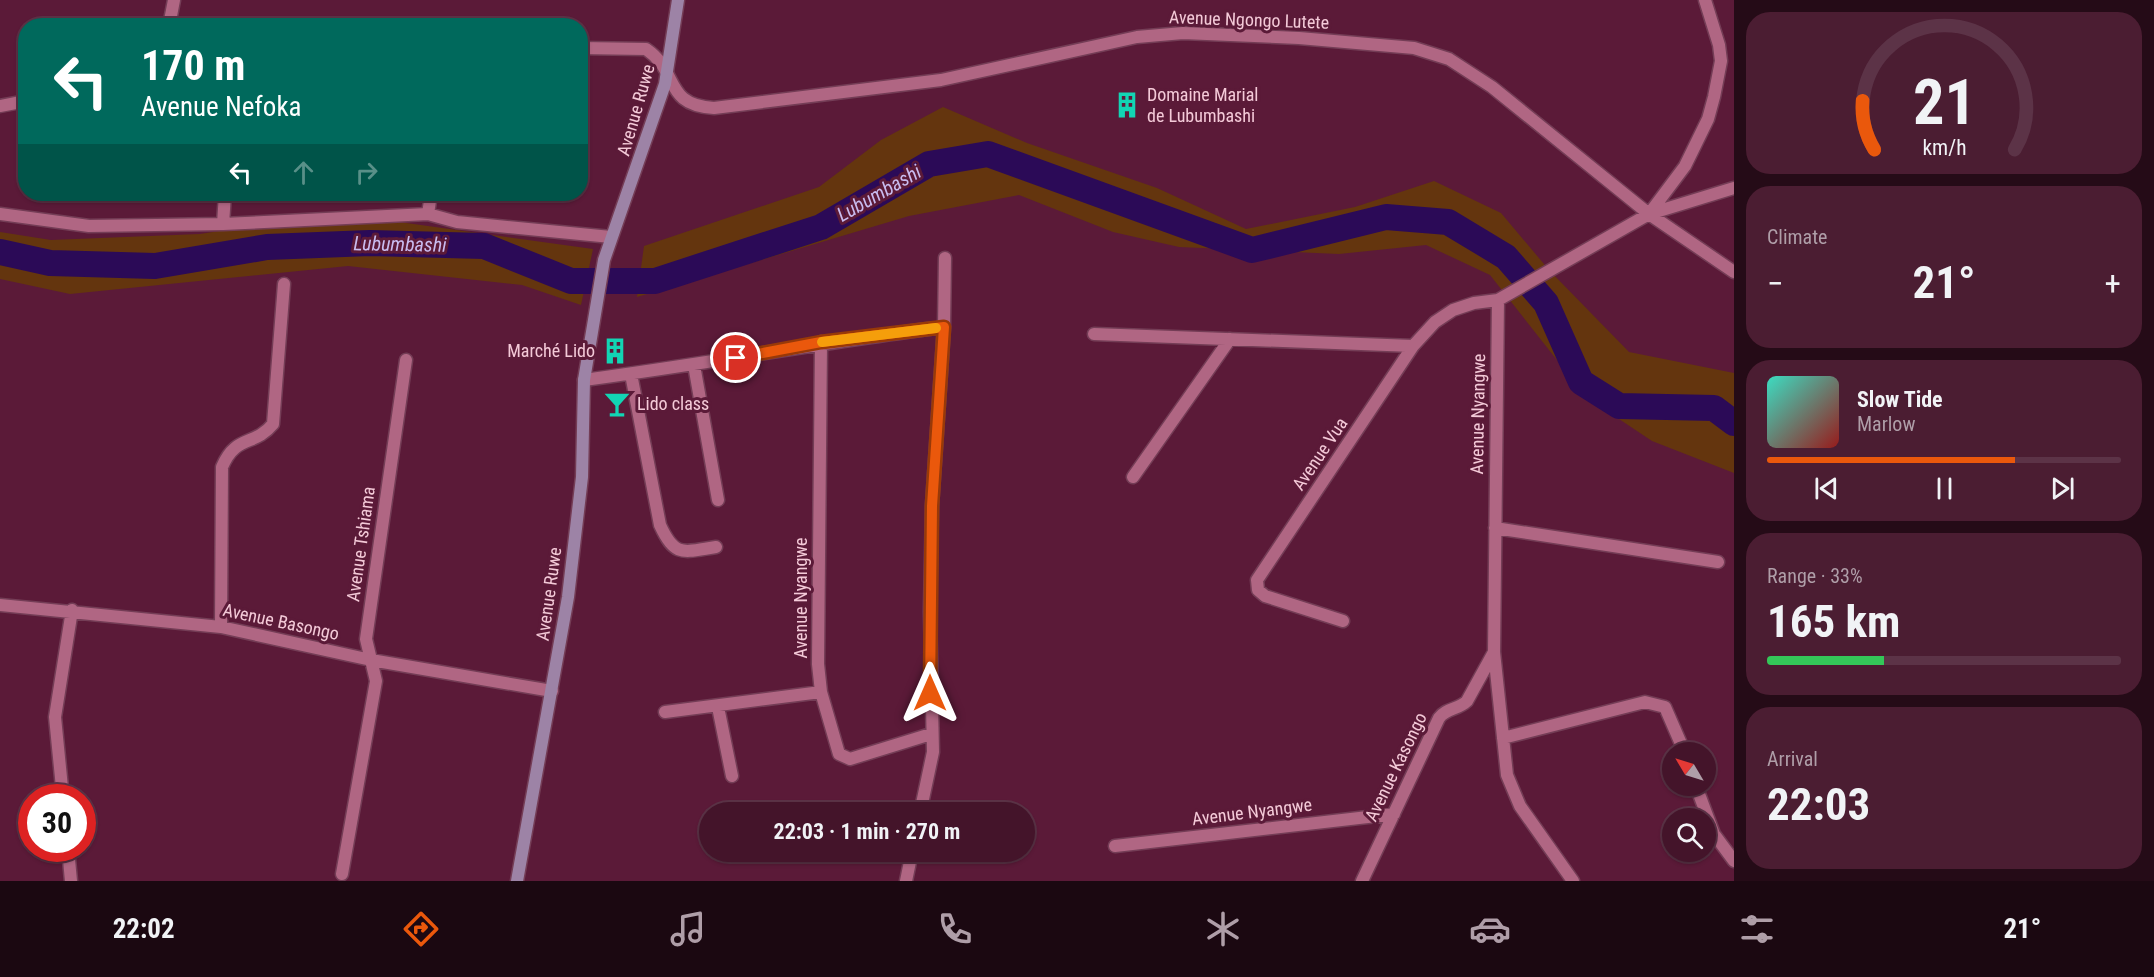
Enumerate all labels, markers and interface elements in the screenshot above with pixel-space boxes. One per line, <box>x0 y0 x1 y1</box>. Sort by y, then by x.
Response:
street label: Avenue Ngongo Lutete <box>1169 6 1329 33</box>
text: 170 m <box>141 41 246 90</box>
icon: left <box>42 42 120 120</box>
street label: Avenue Ruwe <box>612 62 659 158</box>
text: 21 <box>1912 66 1976 139</box>
place label: Domaine Marial de Lubumbashi <box>1147 84 1259 126</box>
building icon: Domaine Marial de Lubumbashi <box>1112 90 1142 120</box>
text: Avenue Nefoka <box>141 91 302 123</box>
text: km/h <box>1922 135 1966 160</box>
icon: left <box>224 156 257 189</box>
icon: ahead <box>287 156 320 189</box>
icon: right <box>350 156 383 189</box>
water label: Lubumbashi <box>833 159 926 227</box>
text: Climate <box>1767 225 1827 249</box>
water label: Lubumbashi <box>353 231 447 257</box>
text: 21° <box>1913 256 1976 309</box>
text: − <box>1767 264 1784 303</box>
text: + <box>2105 264 2121 303</box>
pin <box>710 332 761 383</box>
building icon: Marché Lido <box>600 336 630 366</box>
place label: Marché Lido <box>507 340 595 361</box>
icon: arrive <box>719 341 752 374</box>
street label: Avenue Nyangwe <box>1466 353 1489 475</box>
text: Slow Tide <box>1857 387 1943 412</box>
bar icon: Lido class <box>602 389 632 419</box>
place label: Lido class <box>637 393 709 414</box>
text: Marlow <box>1857 412 1915 436</box>
street label: Avenue Vua <box>1288 413 1352 494</box>
icon: previous <box>1810 472 1843 505</box>
icon: pause <box>1928 472 1961 505</box>
icon: next <box>2046 472 2079 505</box>
street label: Avenue Tshiama <box>342 485 379 603</box>
street label: Avenue Nyangwe <box>790 538 811 658</box>
street label: Avenue Ruwe <box>532 546 565 642</box>
text: Range · 33% <box>1767 564 1863 588</box>
text: 165 km <box>1767 595 1900 648</box>
street label: Avenue Basongo <box>221 599 341 644</box>
position arrow <box>898 661 962 725</box>
street label: Avenue Kasongo <box>1360 709 1431 825</box>
north arrow <box>1662 742 1716 796</box>
map controls <box>1662 742 1716 862</box>
text: Arrival <box>1767 747 1818 771</box>
text: 22:03 <box>1767 778 1870 831</box>
speed limit sign: 30 <box>18 784 96 862</box>
street label: Avenue Nyangwe <box>1191 794 1313 829</box>
button: search <box>1662 808 1716 862</box>
text: 22:03 · 1 min · 270 m <box>774 819 960 844</box>
icon: directions <box>400 908 442 950</box>
icon: music <box>667 908 709 950</box>
icon: phone <box>934 908 976 950</box>
icon: climate <box>1202 908 1244 950</box>
icon: car <box>1469 908 1511 950</box>
icon: filters <box>1736 908 1778 950</box>
text: 22:02 <box>113 913 175 945</box>
text: 21° <box>2003 913 2041 945</box>

